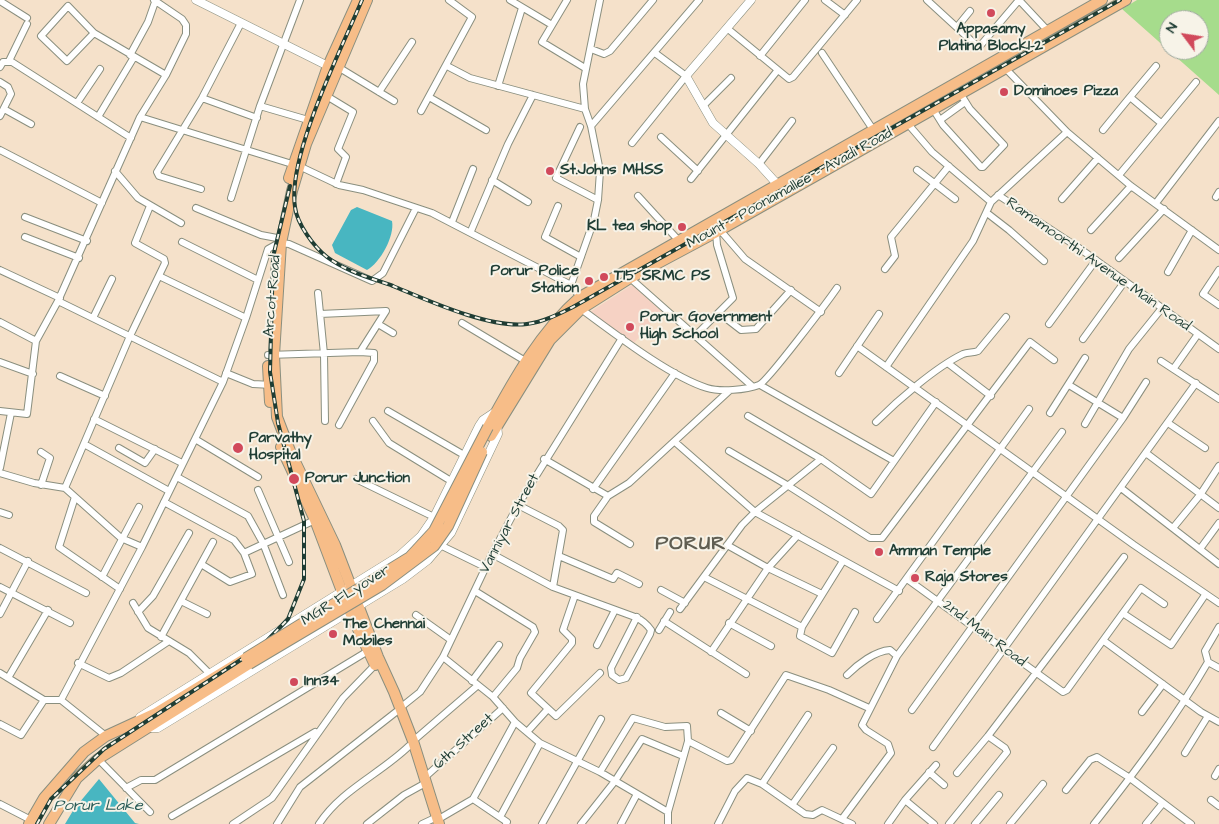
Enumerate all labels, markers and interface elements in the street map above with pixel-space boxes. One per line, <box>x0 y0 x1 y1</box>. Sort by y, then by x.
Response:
marker: Appasamy Platina Block1-2 <box>985 7 997 19</box>
north arrow <box>1159 10 1209 60</box>
text: N <box>1161 19 1183 37</box>
place label: Appasamy Platina Block1-2 <box>939 21 1043 56</box>
place label: Dominoes Pizza <box>1014 83 1118 101</box>
marker: Dominoes Pizza <box>998 86 1010 98</box>
street label: Mount - Poonamallee - Avadi Road <box>684 125 896 253</box>
place label: St.Johns MHSS <box>560 162 663 180</box>
marker: St.Johns MHSS <box>544 165 556 177</box>
street label: Ramamoorthi Avenue Main Road <box>1002 194 1194 336</box>
place label: KL tea shop <box>587 218 672 236</box>
marker: KL tea shop <box>676 221 688 233</box>
street label: Arcot Road <box>260 254 286 338</box>
place label: Porur Police Station <box>491 263 579 298</box>
place label: T15 SRMC PS <box>614 268 710 286</box>
marker: T15 SRMC PS <box>598 271 610 283</box>
marker: Porur Police Station <box>583 275 595 287</box>
place label: Porur Government High School <box>640 309 772 344</box>
marker: Porur Government High School <box>624 321 636 333</box>
place label: Parvathy Hospital <box>249 430 312 465</box>
marker: Parvathy Hospital <box>231 441 245 455</box>
place label: Porur Junction <box>305 470 410 488</box>
street label: Vanniyar Street <box>476 471 544 577</box>
marker: Porur Junction <box>287 472 301 486</box>
district label: PORUR <box>655 533 727 557</box>
place label: Amman Temple <box>889 543 991 561</box>
marker: Amman Temple <box>873 546 885 558</box>
street label: MGR FLyover <box>298 562 394 630</box>
place label: Raja Stores <box>925 569 1008 587</box>
marker: Raja Stores <box>909 572 921 584</box>
street label: 2nd Main Road <box>939 597 1029 671</box>
place label: The Chennai Mobiles <box>343 616 425 651</box>
marker: The Chennai Mobiles <box>327 628 339 640</box>
place label: Inn34 <box>304 673 339 691</box>
marker: Inn34 <box>288 676 300 688</box>
street label: 6th Street <box>430 710 498 774</box>
water label: Porur Lake <box>53 797 143 817</box>

